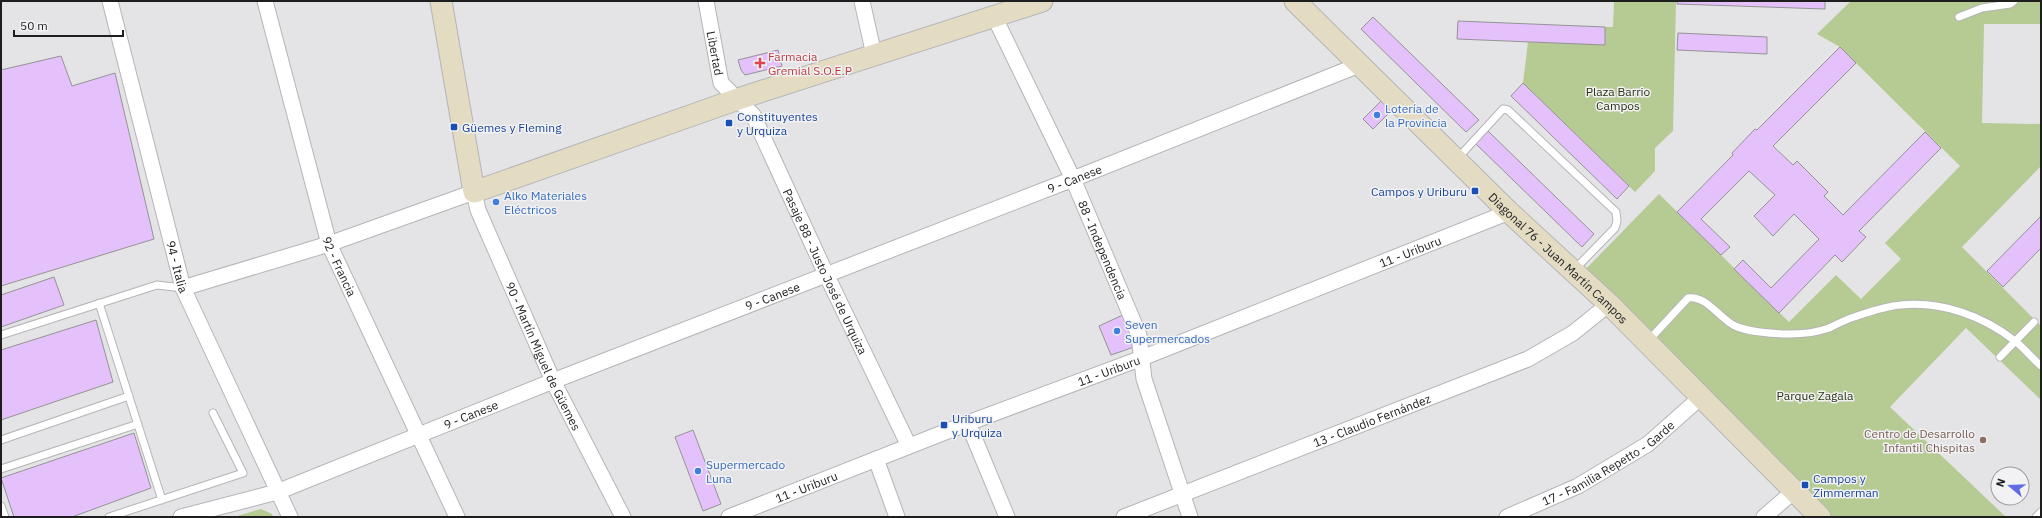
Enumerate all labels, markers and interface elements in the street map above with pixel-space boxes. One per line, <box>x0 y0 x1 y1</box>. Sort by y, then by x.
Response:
scale bar <box>14 12 123 38</box>
text: 50 m <box>20 18 48 33</box>
street label: Libertad <box>704 30 727 76</box>
place label: Farmacia Gremial S.O.E.P <box>768 49 852 78</box>
marker: Farmacia Gremial S.O.E.P <box>755 58 765 68</box>
park label: Plaza Barrio Campos <box>1586 84 1651 113</box>
place label: Lotería de la Provincia <box>1385 101 1447 130</box>
place label: Constituyentes y Urquiza <box>737 109 818 138</box>
marker: Lotería de la Provincia <box>1372 110 1382 120</box>
marker: Constituyentes y Urquiza <box>724 118 734 128</box>
place label: Güemes y Fleming <box>462 120 562 135</box>
marker: Güemes y Fleming <box>449 122 459 132</box>
street label: 9 - Canese <box>1045 161 1104 196</box>
place label: Campos y Uriburu <box>1371 184 1467 199</box>
street label: Pasaje 88 - Justo José de Urquiza <box>780 186 871 357</box>
marker: Campos y Uriburu <box>1470 186 1480 196</box>
place label: Alko Materiales Eléctricos <box>504 188 587 217</box>
street label: Diagonal 76 - Juan Martín Campos <box>1486 189 1631 327</box>
marker: Alko Materiales Eléctricos <box>491 197 501 207</box>
street label: 88 - Independencia <box>1075 198 1131 302</box>
street label: 11 - Uriburu <box>1377 232 1443 270</box>
street label: 92 - Francia <box>320 235 360 299</box>
street label: 94 - Italia <box>164 239 192 296</box>
street label: 9 - Canese <box>743 278 802 313</box>
street label: 90 - Martín Miguel de Güemes <box>503 279 585 433</box>
place label: Seven Supermercados <box>1125 317 1210 346</box>
marker: Seven Supermercados <box>1112 326 1122 336</box>
street label: 11 - Uriburu <box>1075 352 1142 389</box>
park label: Parque Zagala <box>1777 388 1854 403</box>
street label: 13 - Claudio Fernández <box>1311 390 1433 450</box>
street label: 9 - Canese <box>441 396 501 432</box>
place label: Uriburu y Urquiza <box>952 411 1003 440</box>
street label: 17 - Familia Repetto - Garde <box>1540 417 1677 508</box>
marker: Uriburu y Urquiza <box>939 420 949 430</box>
place label: Centro de Desarrollo Infantil Chispitas <box>1864 426 1975 455</box>
marker: Centro de Desarrollo Infantil Chispitas <box>1978 435 1988 445</box>
place label: Supermercado Luna <box>706 457 786 486</box>
marker: Supermercado Luna <box>693 466 703 476</box>
north arrow <box>1990 466 2030 506</box>
street label: 11 - Uriburu <box>773 468 839 506</box>
place label: Campos y Zimmerman <box>1813 471 1879 500</box>
text: N <box>1993 477 2008 489</box>
marker: Campos y Zimmerman <box>1800 480 1810 490</box>

